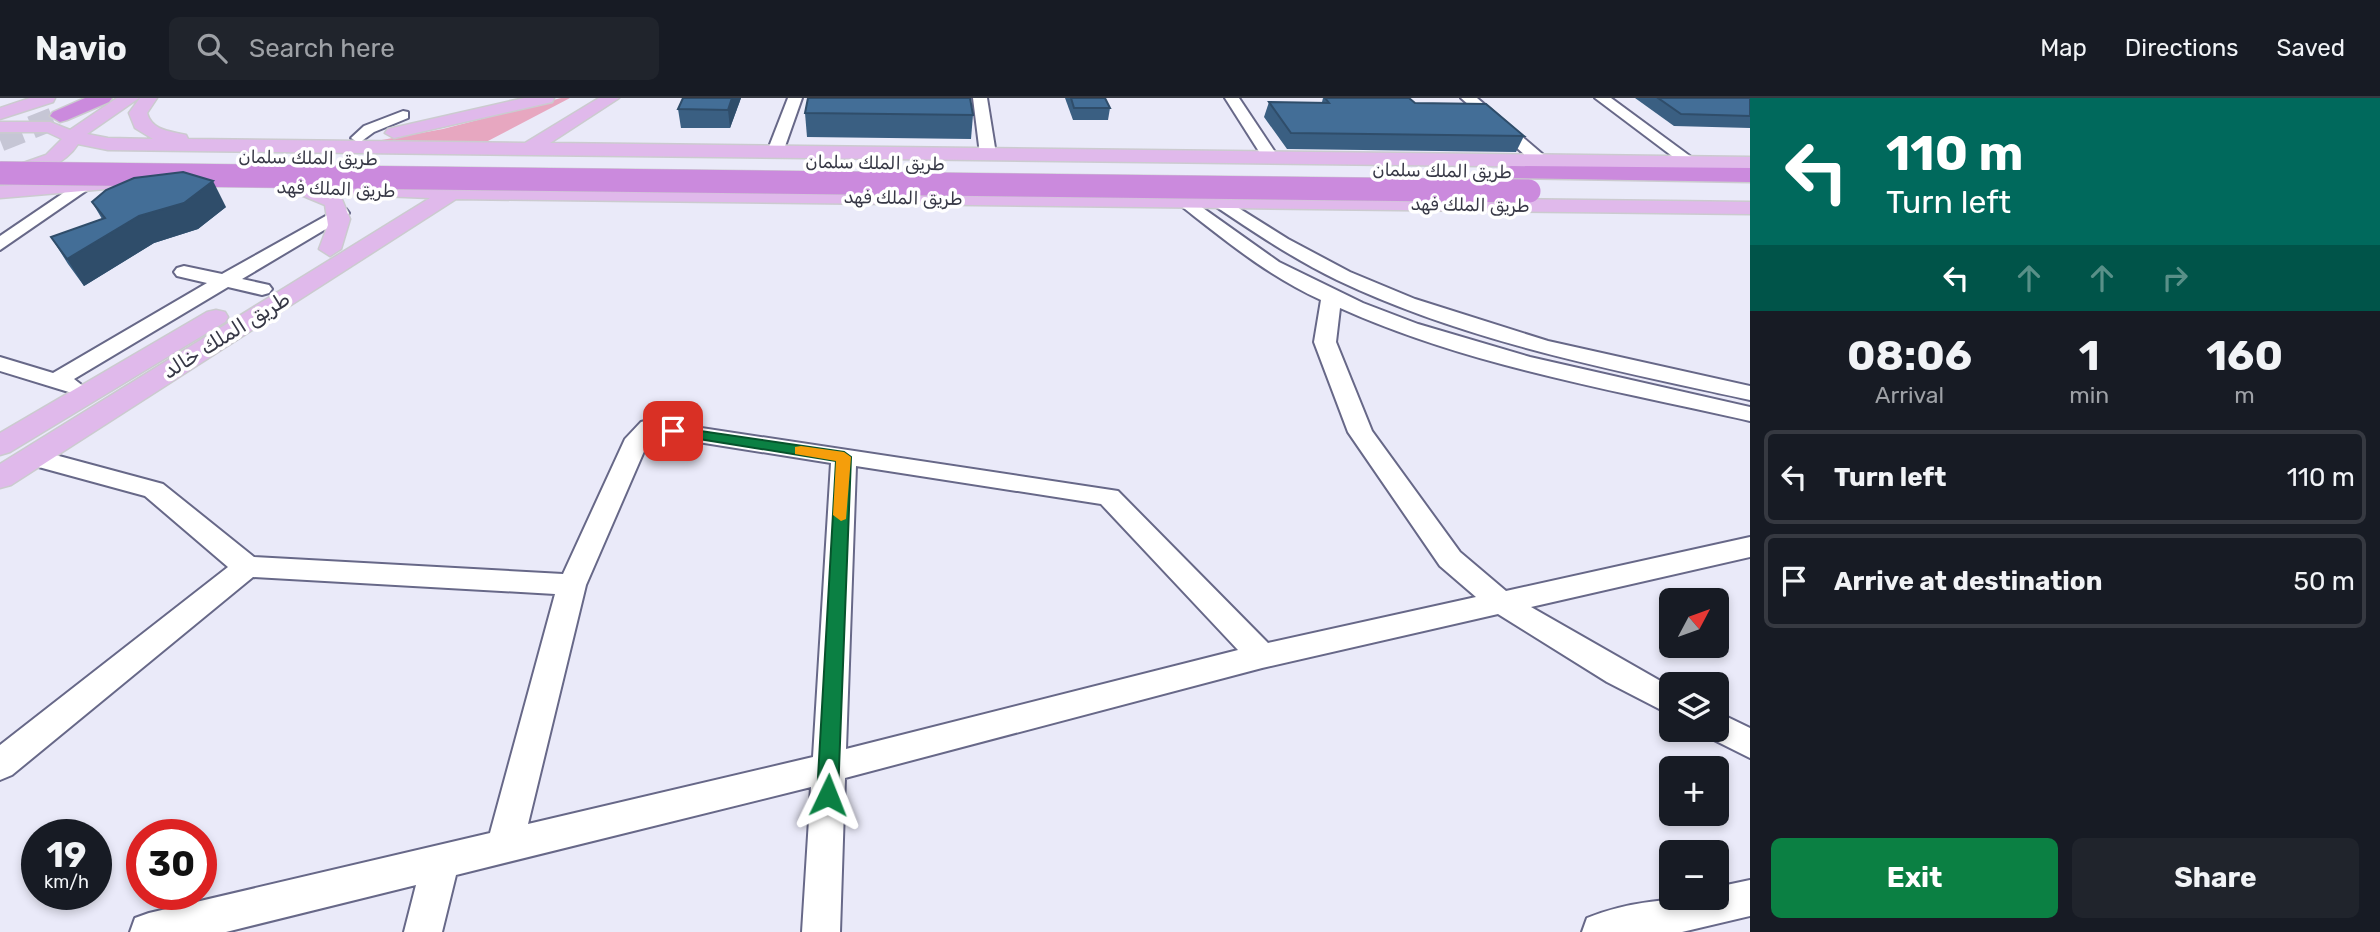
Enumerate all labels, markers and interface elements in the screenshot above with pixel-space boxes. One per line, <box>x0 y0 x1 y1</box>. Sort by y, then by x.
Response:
search box <box>169 17 659 80</box>
text: Navio <box>35 29 127 68</box>
icon: search <box>193 29 231 67</box>
text: Search here <box>249 33 395 64</box>
text: Map <box>2040 34 2087 62</box>
text: Directions <box>2125 34 2238 62</box>
text: Saved <box>2276 34 2345 62</box>
text: 110 m <box>1886 124 2023 182</box>
icon: left <box>1771 126 1862 217</box>
street label: طريق الملك سلمان <box>238 146 378 170</box>
street label: طريق الملك سلمان <box>805 151 945 175</box>
street label: طريق الملك سلمان <box>1372 159 1512 183</box>
street label: طريق الملك فهد <box>276 176 396 202</box>
text: Turn left <box>1886 183 2011 221</box>
street label: طريق الملك فهد <box>843 186 963 210</box>
street label: طريق الملك فهد <box>1410 193 1530 217</box>
icon: left <box>1937 259 1975 297</box>
icon: ahead <box>2010 259 2048 297</box>
icon: ahead <box>2083 259 2121 297</box>
icon: right <box>2156 259 2194 297</box>
street label: طريق الملك خالد <box>157 285 294 384</box>
text: 08:06 <box>1847 331 1972 381</box>
text: 1 <box>2079 331 2100 381</box>
text: 160 <box>2206 331 2283 381</box>
text: Arrival <box>1875 381 1944 409</box>
text: min <box>2069 381 2109 409</box>
text: m <box>2234 381 2255 409</box>
pin <box>643 401 703 461</box>
icon: arrive <box>654 412 692 450</box>
icon: left <box>1775 458 1813 496</box>
text: Turn left <box>1834 462 1946 493</box>
text: 110 m <box>2287 462 2355 493</box>
icon: arrive <box>1775 562 1813 600</box>
text: Arrive at destination <box>1834 566 2102 597</box>
text: 50 m <box>2294 566 2355 597</box>
north arrow <box>1659 588 1729 658</box>
map controls <box>1659 588 1729 910</box>
button: layers <box>1659 672 1729 742</box>
button: + <box>1659 756 1729 826</box>
position arrow <box>791 758 865 832</box>
speed limit sign: 30 <box>126 819 217 910</box>
text: 19 <box>47 834 86 876</box>
button: Exit <box>1771 838 2058 918</box>
button: Share <box>2072 838 2359 918</box>
button: − <box>1659 840 1729 910</box>
text: km/h <box>44 871 89 893</box>

